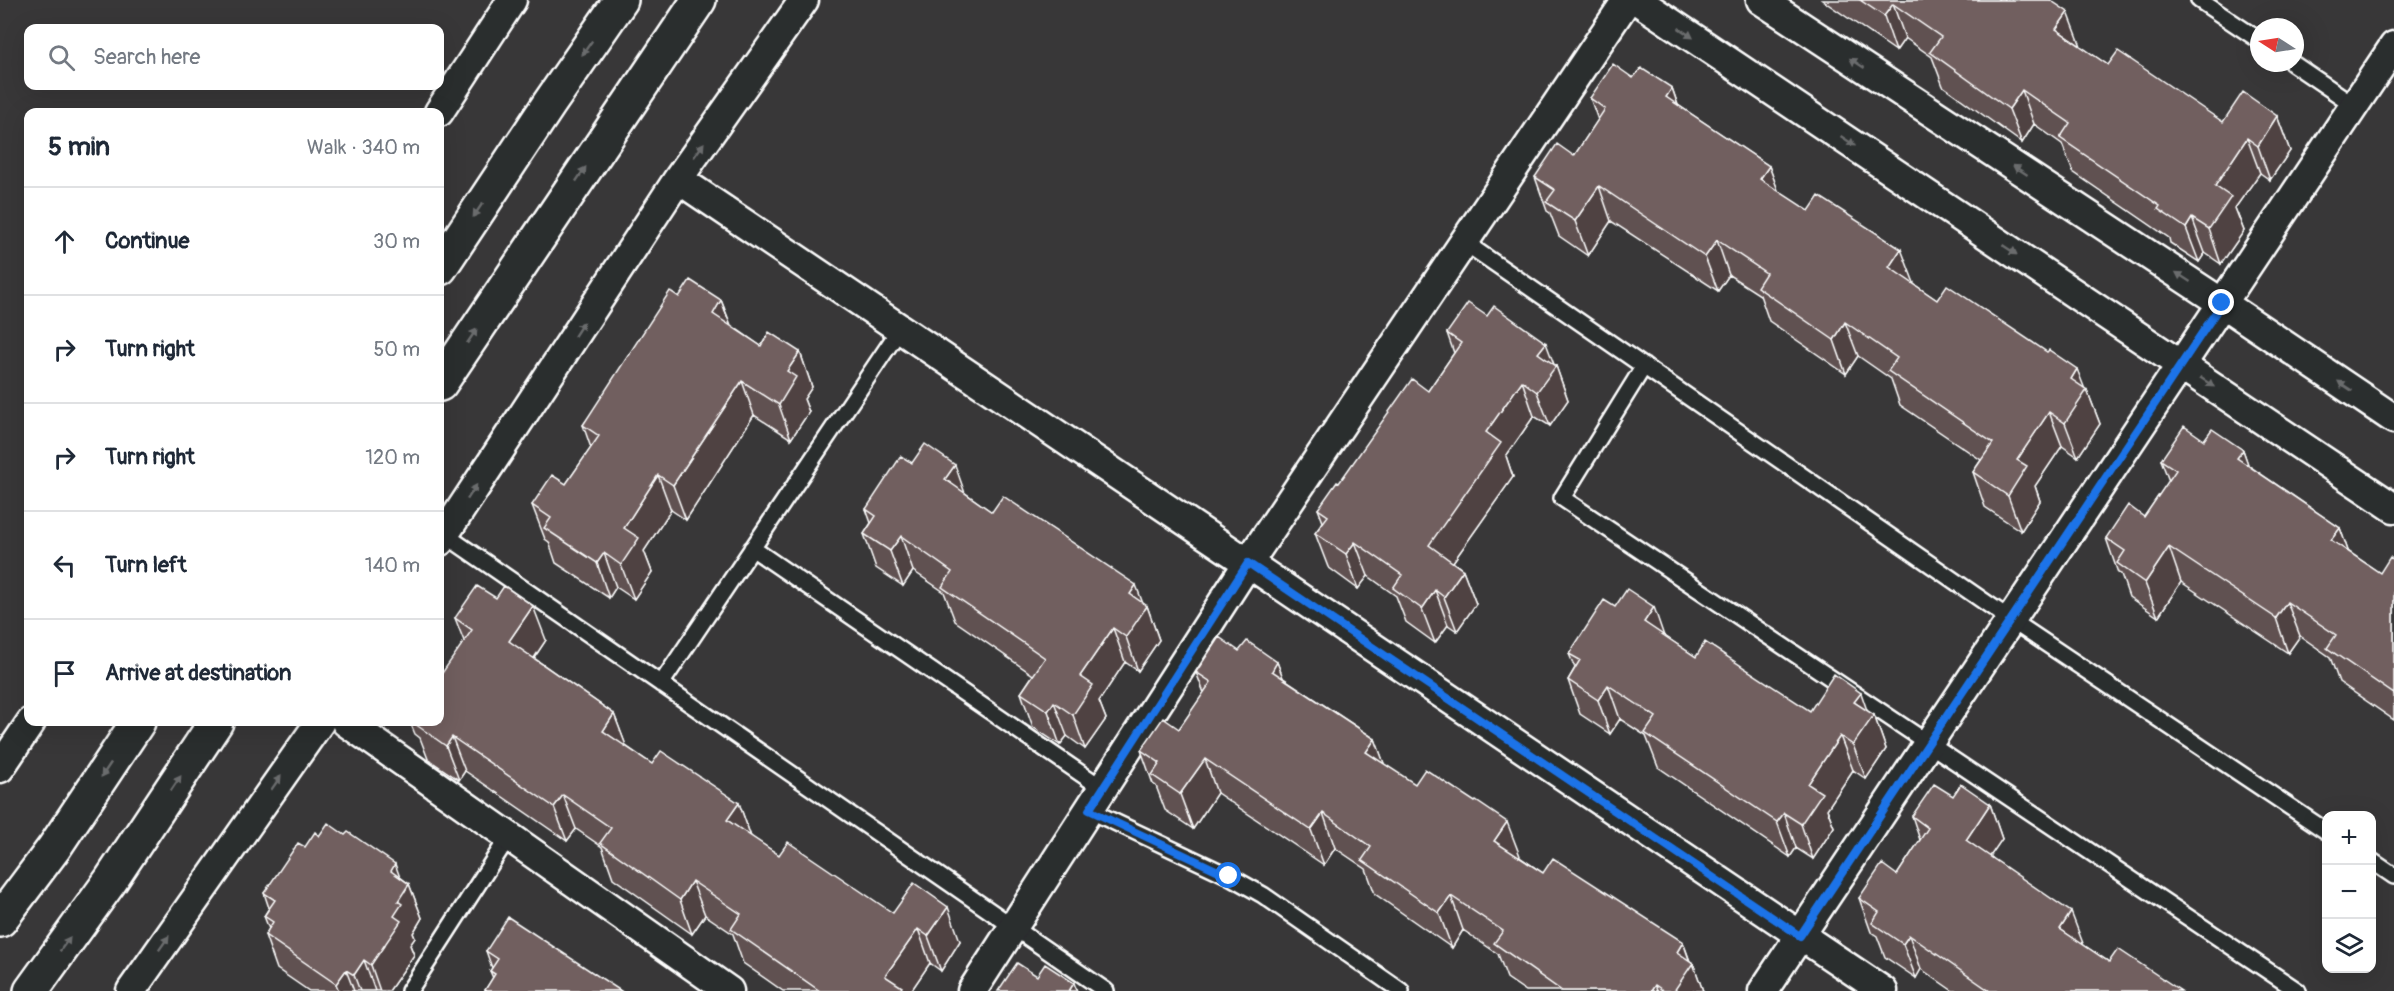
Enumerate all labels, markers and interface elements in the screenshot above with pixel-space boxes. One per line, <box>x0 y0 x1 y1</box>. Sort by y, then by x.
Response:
north arrow <box>2250 18 2304 72</box>
search box <box>24 24 444 90</box>
one-way arrow <box>1678 27 1694 38</box>
one-way arrow <box>582 40 593 56</box>
icon: search <box>45 41 78 74</box>
text: Search here <box>93 43 200 71</box>
one-way arrow <box>1849 58 1866 69</box>
text: 5 min <box>48 131 110 163</box>
text: Walk · 340 m <box>307 135 420 160</box>
one-way arrow <box>1840 135 1856 146</box>
one-way arrow <box>693 142 705 158</box>
one-way arrow <box>2012 165 2029 176</box>
one-way arrow <box>575 166 587 182</box>
one-way arrow <box>472 201 484 217</box>
icon: ahead <box>48 225 81 258</box>
text: Continue <box>105 227 189 255</box>
text: 30 m <box>373 229 420 254</box>
one-way arrow <box>2002 244 2018 255</box>
one-way arrow <box>2175 272 2192 283</box>
route end <box>2208 289 2234 315</box>
one-way arrow <box>573 322 585 338</box>
one-way arrow <box>466 328 478 344</box>
icon: right <box>48 333 81 366</box>
text: Turn right <box>105 335 195 363</box>
text: 50 m <box>373 337 420 362</box>
one-way arrow <box>2198 376 2214 388</box>
one-way arrow <box>2338 380 2354 392</box>
icon: right <box>48 441 81 474</box>
text: Turn right <box>105 443 195 471</box>
text: 120 m <box>365 445 420 470</box>
one-way arrow <box>466 484 477 500</box>
icon: left <box>48 549 81 582</box>
text: Turn left <box>105 551 187 579</box>
text: 140 m <box>365 553 420 578</box>
icon: arrive <box>48 657 81 690</box>
text: Arrive at destination <box>105 659 291 687</box>
one-way arrow <box>101 762 112 778</box>
one-way arrow <box>170 775 181 791</box>
one-way arrow <box>270 776 282 792</box>
map controls <box>2322 811 2376 973</box>
button: + <box>2322 811 2376 865</box>
route start <box>1215 862 1241 888</box>
button: − <box>2322 865 2376 919</box>
button: layers <box>2322 919 2376 973</box>
one-way arrow <box>158 935 169 951</box>
one-way arrow <box>59 936 71 952</box>

